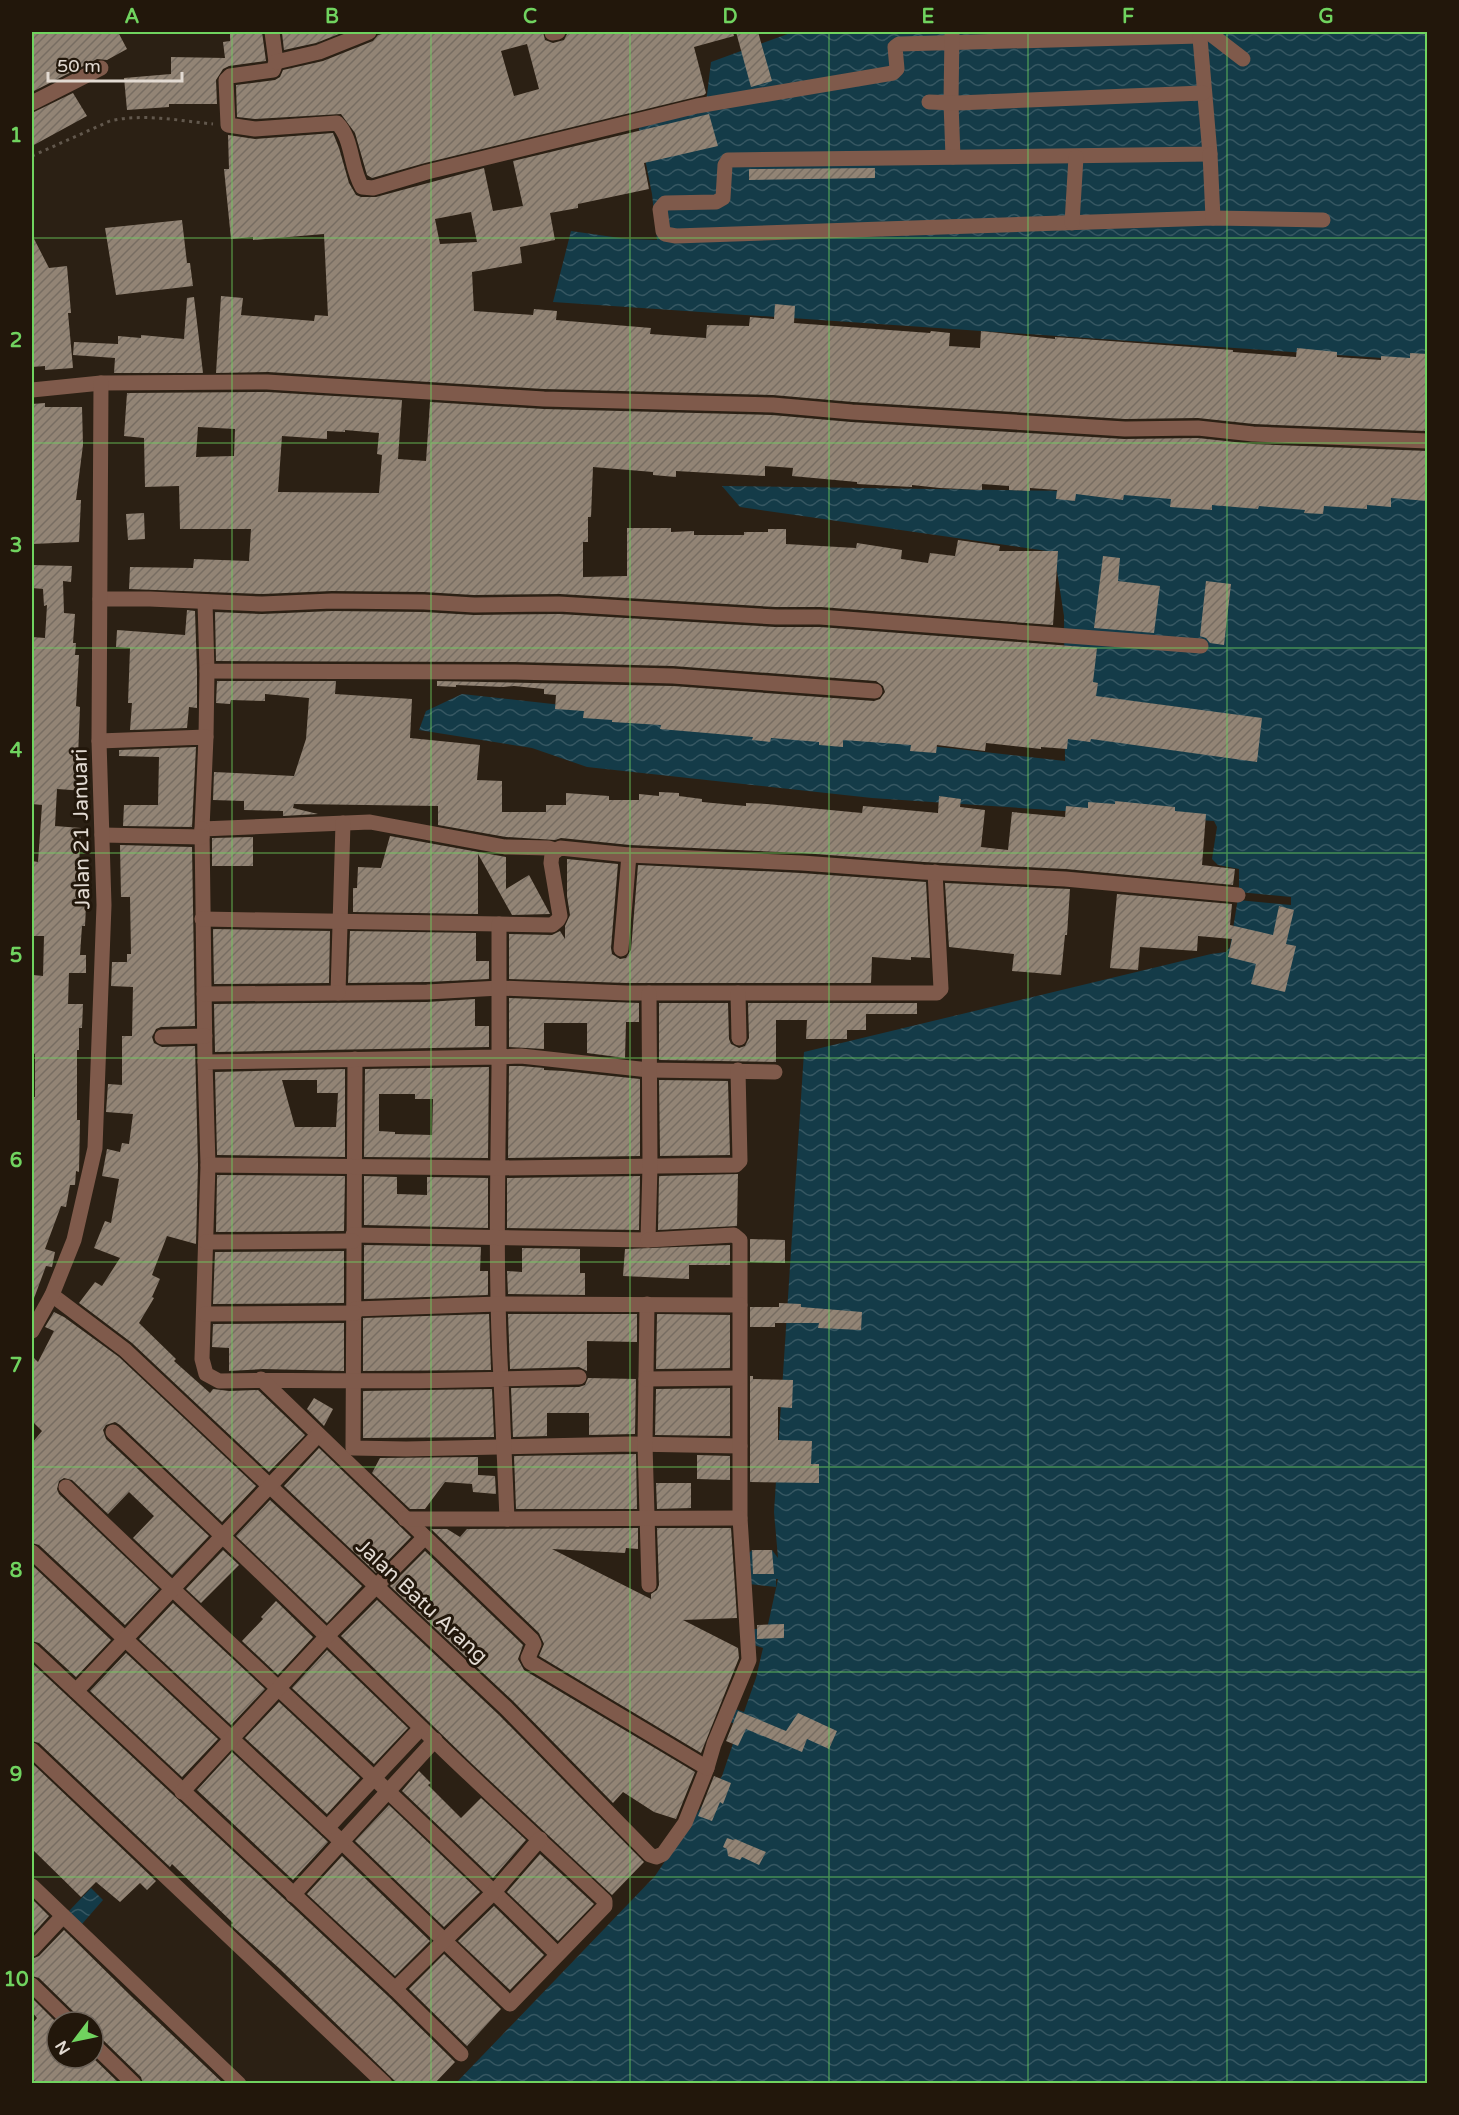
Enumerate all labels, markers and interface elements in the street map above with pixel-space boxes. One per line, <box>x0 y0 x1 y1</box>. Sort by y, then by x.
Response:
text: A <box>125 5 140 29</box>
text: B <box>325 5 339 29</box>
text: C <box>523 5 537 29</box>
text: D <box>722 5 738 29</box>
text: E <box>922 5 935 29</box>
text: F <box>1122 5 1134 29</box>
text: G <box>1318 5 1334 29</box>
scale bar <box>48 45 182 83</box>
text: 50 m <box>57 55 101 77</box>
text: 1 <box>10 124 22 148</box>
text: 2 <box>10 329 22 353</box>
text: 3 <box>10 534 22 558</box>
text: 4 <box>10 739 23 763</box>
street label: Jalan 21 Januari <box>68 748 95 910</box>
text: 5 <box>10 944 22 968</box>
text: 6 <box>10 1149 22 1173</box>
text: 7 <box>10 1354 22 1378</box>
street label: Jalan Batu Arang <box>351 1534 493 1669</box>
text: 8 <box>10 1559 22 1583</box>
text: 9 <box>10 1763 22 1787</box>
text: 10 <box>3 1968 29 1992</box>
north arrow <box>45 2010 105 2070</box>
text: N <box>51 2037 75 2058</box>

